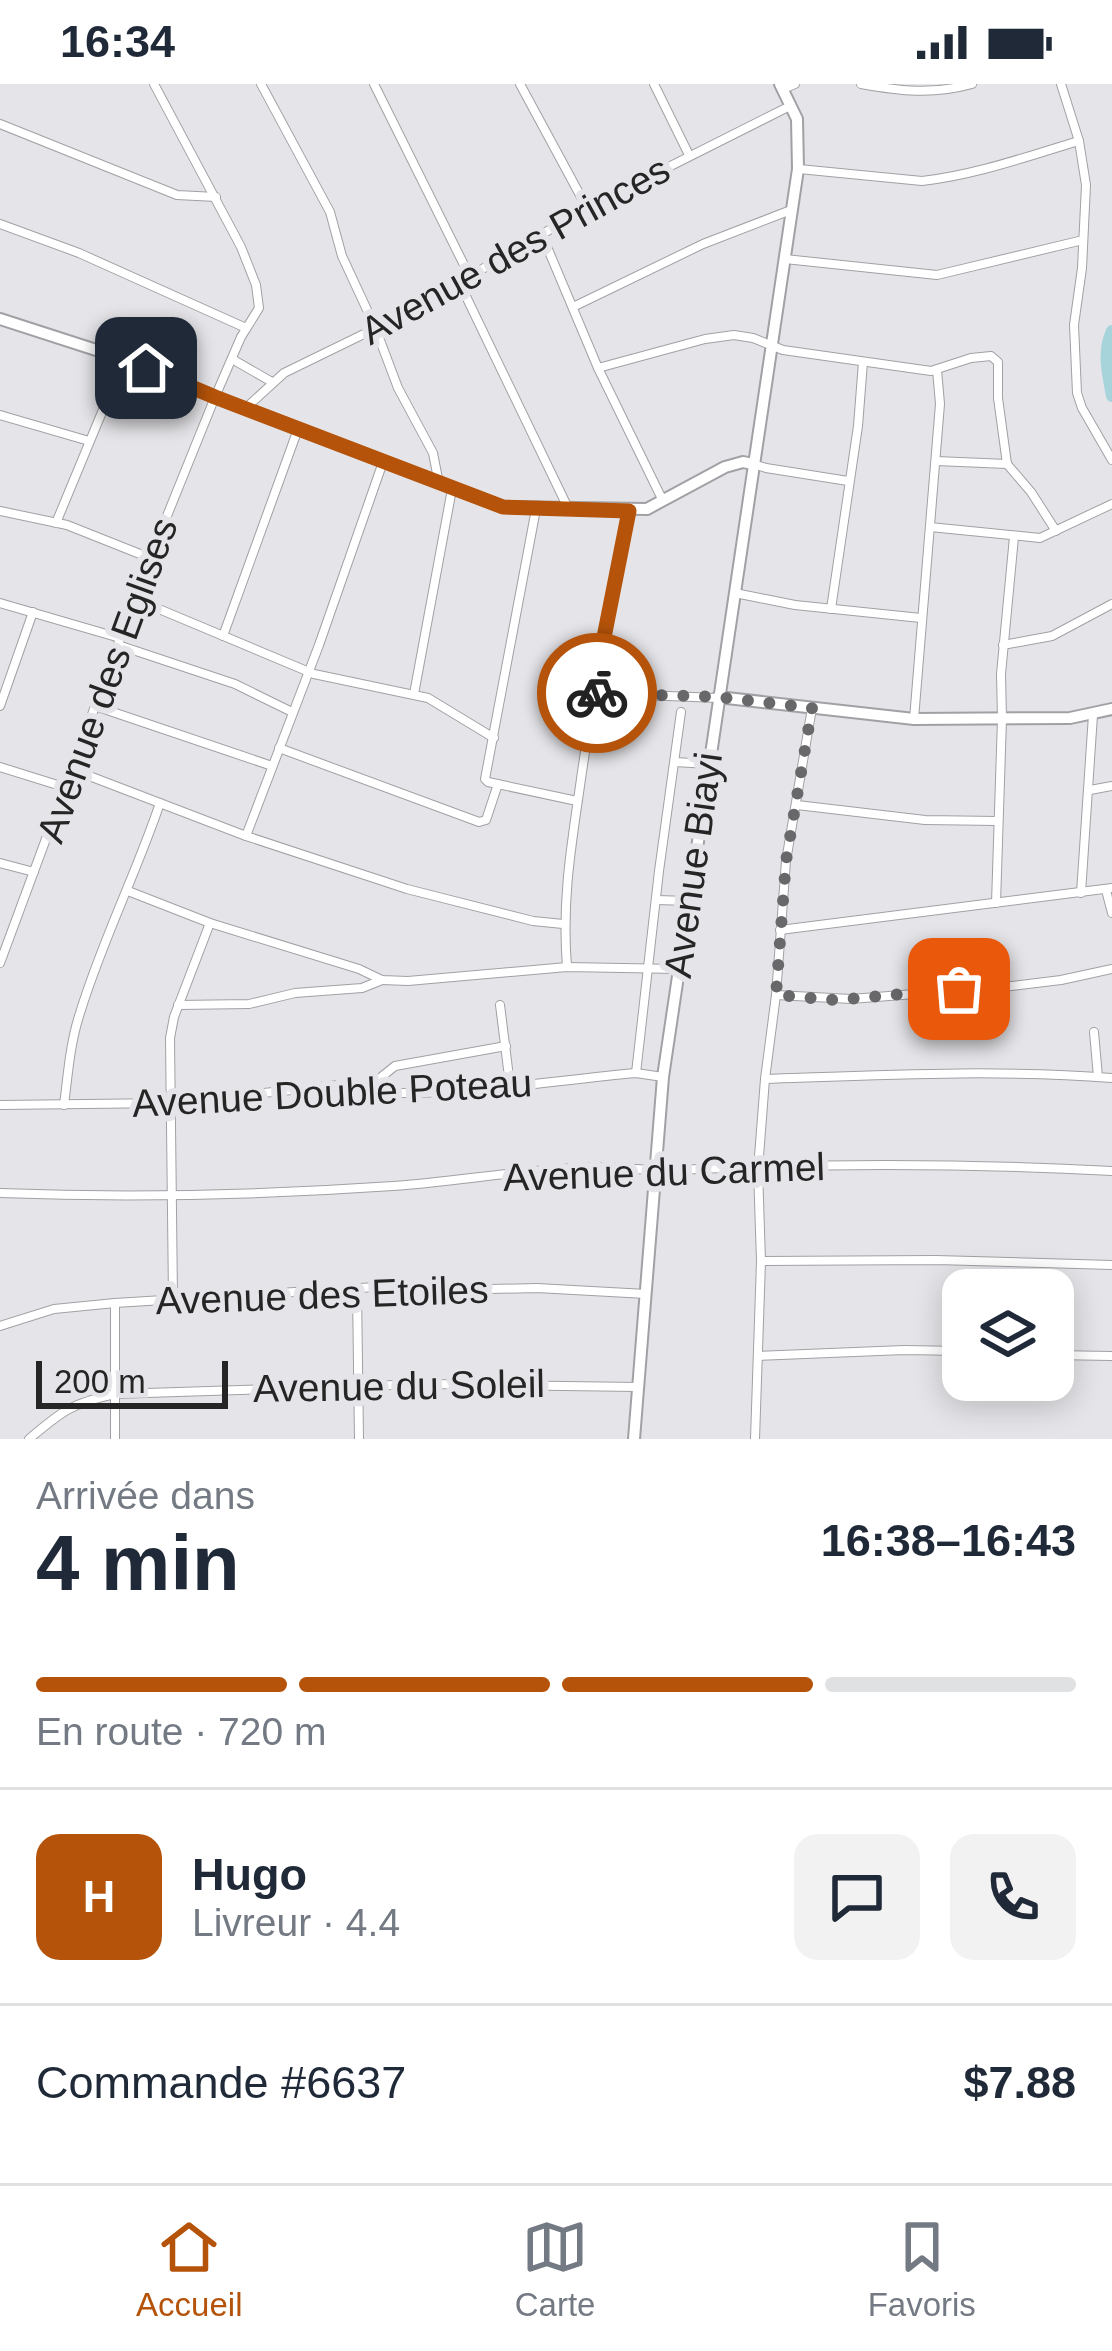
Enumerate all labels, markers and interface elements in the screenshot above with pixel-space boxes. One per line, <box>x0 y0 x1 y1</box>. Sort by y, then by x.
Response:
text: 16:34 <box>60 16 175 67</box>
street label: Avenue des Princes <box>353 147 677 353</box>
pin <box>95 317 197 419</box>
icon: home <box>113 335 179 401</box>
street label: Avenue des Eglises <box>28 512 186 848</box>
courier <box>537 633 657 753</box>
icon: bike <box>564 660 630 726</box>
street label: Avenue Biayi <box>656 750 730 980</box>
pin <box>908 938 1010 1040</box>
icon: bag <box>926 956 992 1022</box>
street label: Avenue Double Poteau <box>131 1061 533 1125</box>
street label: Avenue du Carmel <box>502 1145 826 1199</box>
street label: Avenue des Etoiles <box>155 1268 489 1322</box>
map controls <box>942 1269 1074 1401</box>
button: layers <box>942 1269 1074 1401</box>
scale bar <box>36 1355 228 1408</box>
street label: Avenue du Soleil <box>253 1362 545 1410</box>
text: 200 m <box>54 1363 146 1400</box>
text: Arrivée dans <box>36 1474 255 1517</box>
text: 16:38–16:43 <box>821 1515 1076 1566</box>
text: 4 min <box>36 1519 240 1607</box>
text: En route · 720 m <box>36 1710 326 1753</box>
button: chat <box>794 1834 920 1960</box>
button: phone <box>950 1834 1076 1960</box>
text: Hugo <box>192 1849 307 1900</box>
text: H <box>83 1871 115 1922</box>
text: Livreur · 4.4 <box>192 1901 400 1944</box>
text: Commande #6637 <box>36 2057 406 2108</box>
text: $7.88 <box>963 2057 1076 2108</box>
tab: Accueil <box>136 2214 243 2324</box>
tab: Carte <box>515 2214 595 2324</box>
tab: Favoris <box>868 2214 976 2324</box>

